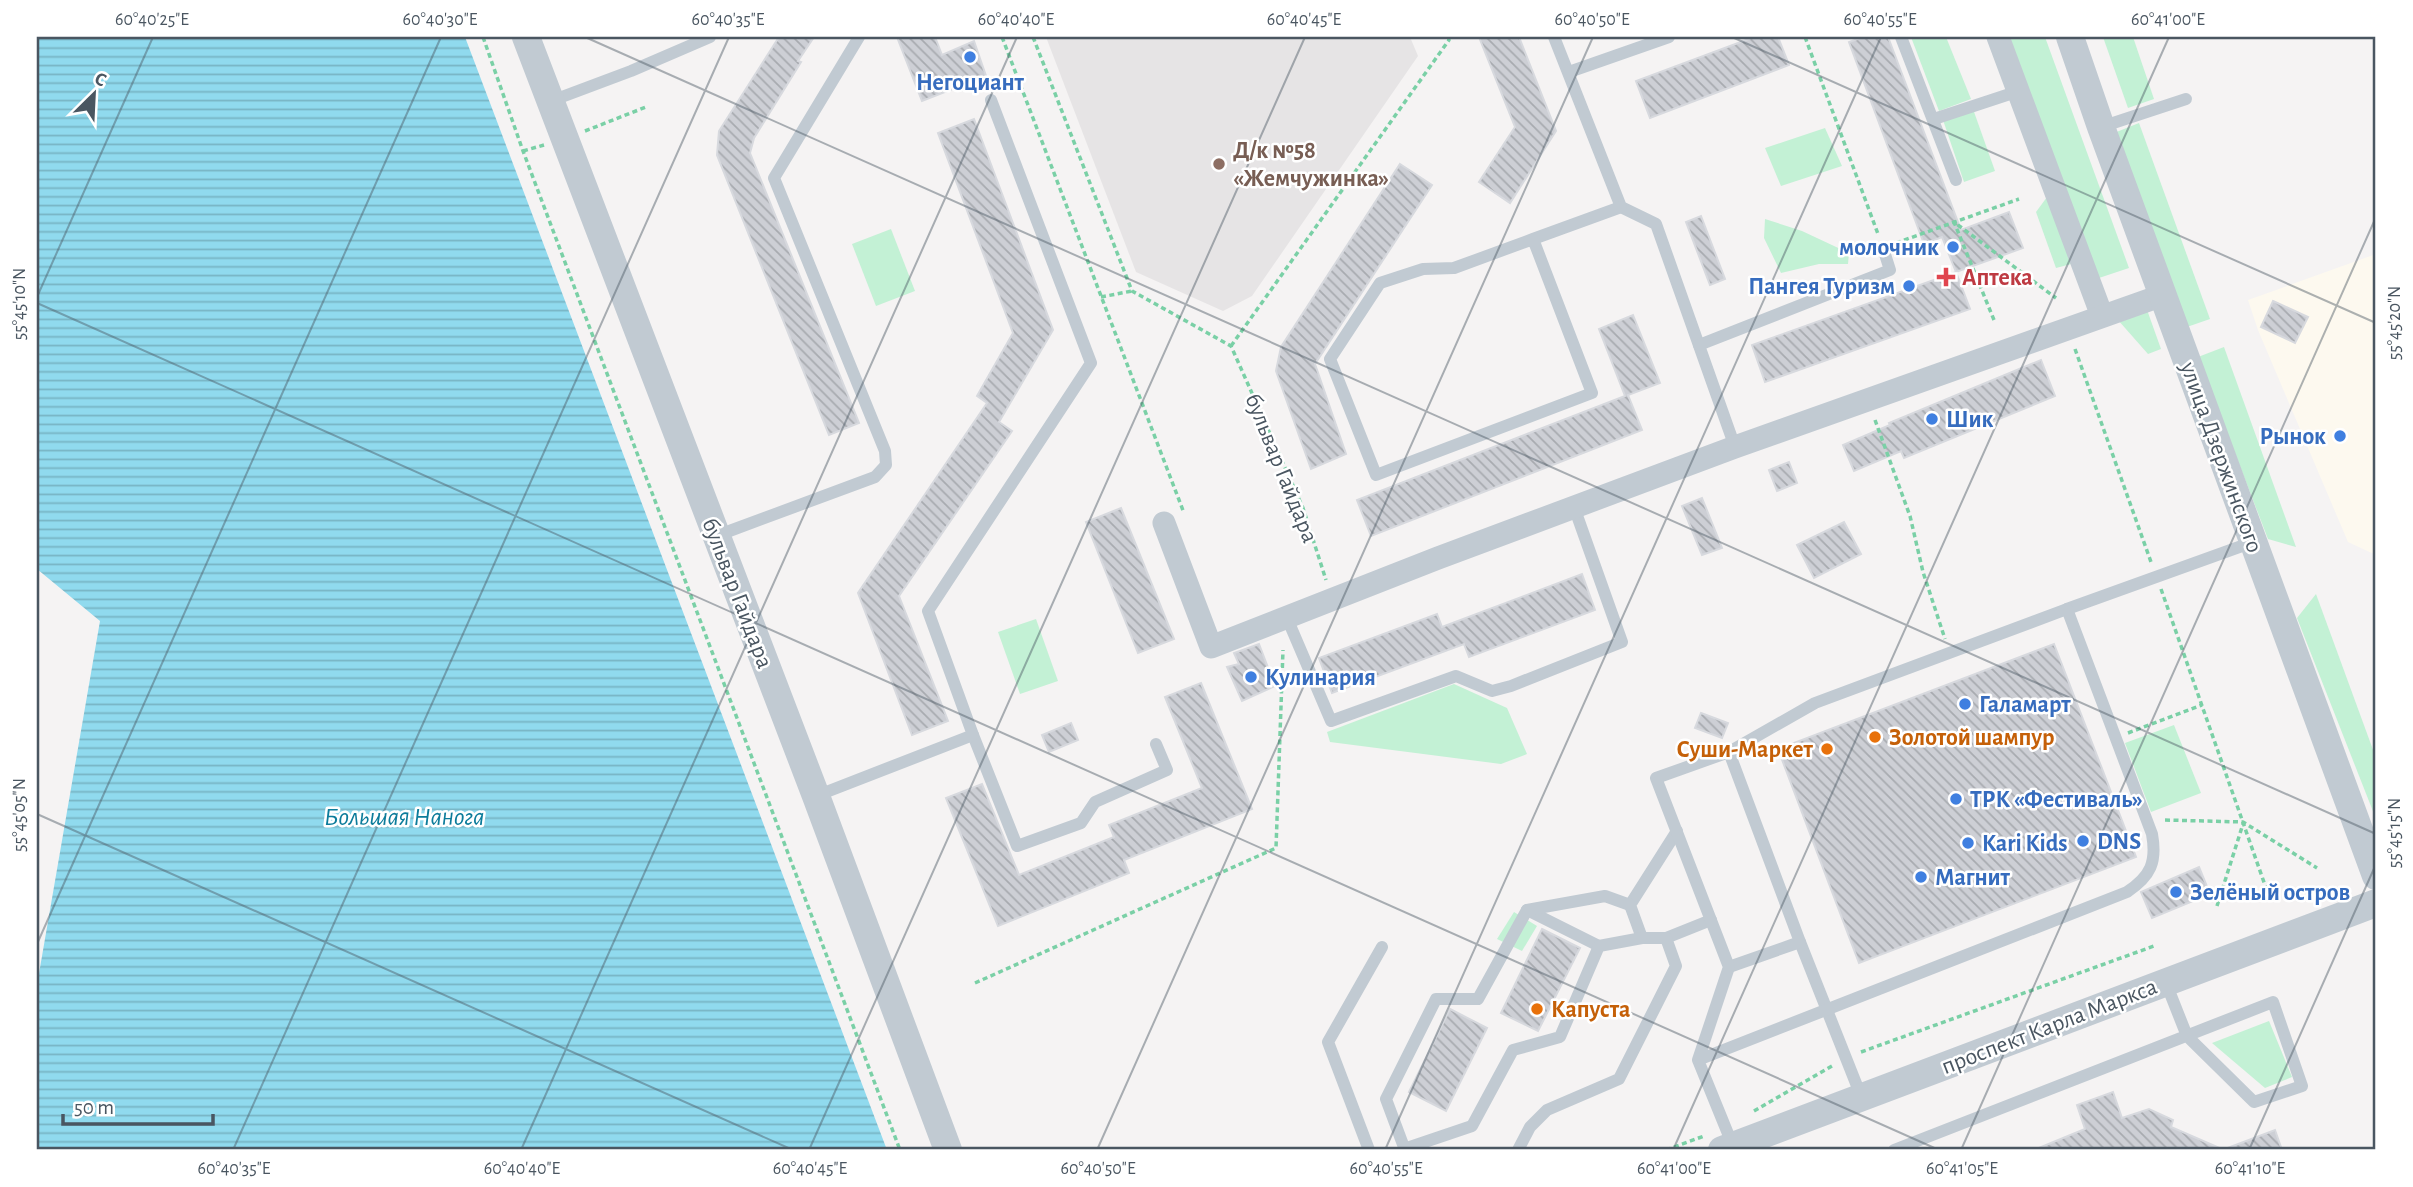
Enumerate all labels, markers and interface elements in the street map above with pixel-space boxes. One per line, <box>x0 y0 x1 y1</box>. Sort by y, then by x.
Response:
text: 60°40'25"E <box>115 11 189 29</box>
text: 60°40'30"E <box>402 11 478 29</box>
text: 60°40'35"E <box>691 11 765 29</box>
text: 60°40'40"E <box>978 11 1054 29</box>
text: 60°40'45"E <box>1267 11 1341 29</box>
text: 60°40'50"E <box>1554 11 1630 29</box>
text: 60°40'55"E <box>1843 11 1917 29</box>
text: 60°41'00"E <box>2131 11 2205 29</box>
marker: Негоциант <box>962 49 978 65</box>
north arrow <box>60 60 130 130</box>
text: С <box>92 69 109 91</box>
place label: Негоциант <box>916 71 1025 95</box>
place label: Д/к №58 «Жемчужинка» <box>1233 139 1389 191</box>
marker: Д/к №58 «Жемчужинка» <box>1211 156 1227 172</box>
place label: молочник <box>1839 236 1939 260</box>
marker: молочник <box>1945 239 1961 255</box>
place label: Аптека <box>1962 266 2033 290</box>
marker: Аптека <box>1936 267 1956 287</box>
text: 55°45'10"N <box>11 268 29 340</box>
place label: Пангея Туризм <box>1748 275 1895 299</box>
marker: Пангея Туризм <box>1901 278 1917 294</box>
text: 55°45'20"N <box>2386 286 2404 360</box>
street label: улица Дзержинского <box>2175 358 2267 556</box>
street label: бульвар Гайдара <box>1240 390 1322 546</box>
place label: Шик <box>1946 408 1994 432</box>
marker: Шик <box>1924 411 1940 427</box>
place label: Рынок <box>2259 425 2326 449</box>
marker: Рынок <box>2332 428 2348 444</box>
street label: бульвар Гайдара <box>697 515 777 672</box>
place label: Кулинария <box>1265 666 1376 690</box>
marker: Кулинария <box>1243 669 1259 685</box>
place label: Галамарт <box>1979 693 2071 717</box>
marker: Галамарт <box>1957 696 1973 712</box>
place label: Золотой шампур <box>1889 726 2055 750</box>
marker: Золотой шампур <box>1867 729 1883 745</box>
place label: Суши-Маркет <box>1676 738 1814 762</box>
marker: Суши-Маркет <box>1819 741 1835 757</box>
text: 55°45'05"N <box>11 778 29 852</box>
place label: ТРК «Фестиваль» <box>1970 788 2143 812</box>
marker: ТРК «Фестиваль» <box>1948 791 1964 807</box>
text: 55°45'15"N <box>2386 798 2404 868</box>
water label: Большая Нанога <box>324 804 484 830</box>
place label: DNS <box>2097 830 2141 854</box>
place label: Kari Kids <box>1982 832 2068 856</box>
marker: DNS <box>2075 833 2091 849</box>
marker: Kari Kids <box>1960 835 1976 851</box>
place label: Магнит <box>1935 866 2011 890</box>
marker: Магнит <box>1913 869 1929 885</box>
place label: Зелёный остров <box>2190 881 2350 905</box>
marker: Зелёный остров <box>2168 884 2184 900</box>
street label: проспект Карла Маркса <box>1938 975 2161 1079</box>
place label: Капуста <box>1551 998 1630 1022</box>
marker: Капуста <box>1529 1001 1545 1017</box>
scale bar <box>63 1082 214 1126</box>
text: 50 m <box>74 1097 114 1118</box>
text: 60°40'35"E <box>197 1160 271 1178</box>
text: 60°40'40"E <box>484 1160 560 1178</box>
text: 60°40'45"E <box>773 1160 847 1178</box>
text: 60°40'50"E <box>1060 1160 1136 1178</box>
text: 60°40'55"E <box>1349 1160 1423 1178</box>
text: 60°41'00"E <box>1637 1160 1711 1178</box>
text: 60°41'05"E <box>1926 1160 1998 1178</box>
text: 60°41'10"E <box>2215 1160 2286 1178</box>

